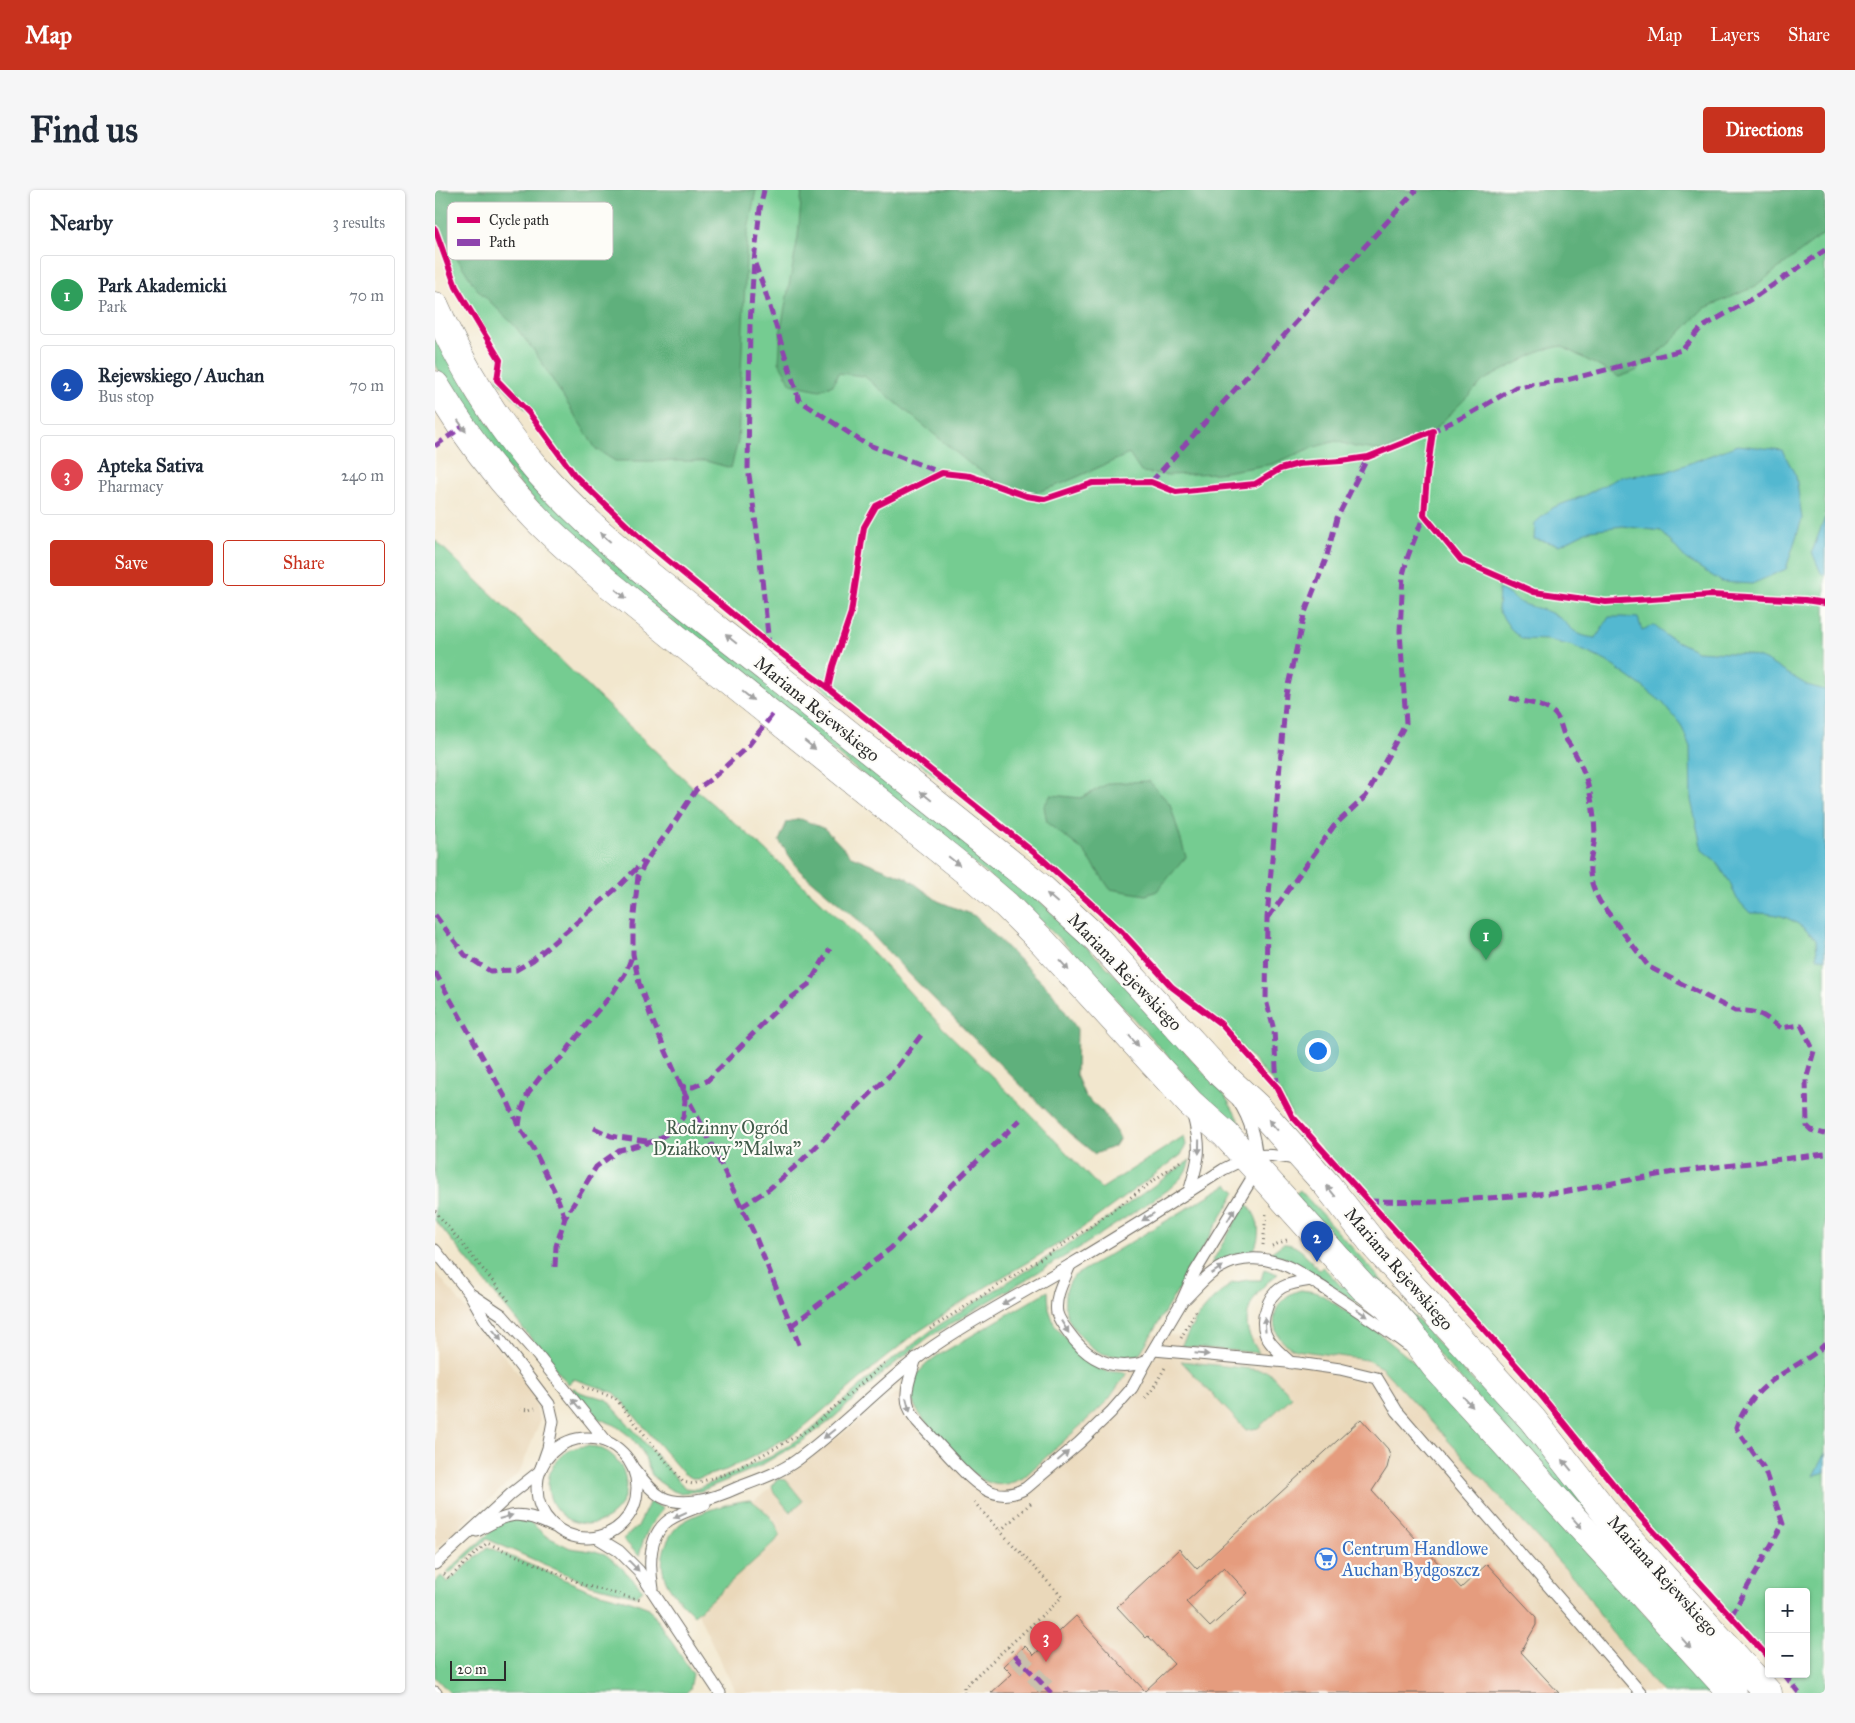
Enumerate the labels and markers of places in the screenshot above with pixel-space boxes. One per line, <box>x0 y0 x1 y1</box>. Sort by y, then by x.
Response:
pin: 1 <box>1470 919 1502 960</box>
pin: 2 <box>1301 1221 1333 1262</box>
place label: Centrum Handlowe Auchan Bydgoszcz <box>1341 1538 1488 1582</box>
supermarket icon: Centrum Handlowe Auchan Bydgoszcz <box>1314 1547 1338 1571</box>
pin: 3 <box>1030 1621 1062 1662</box>

